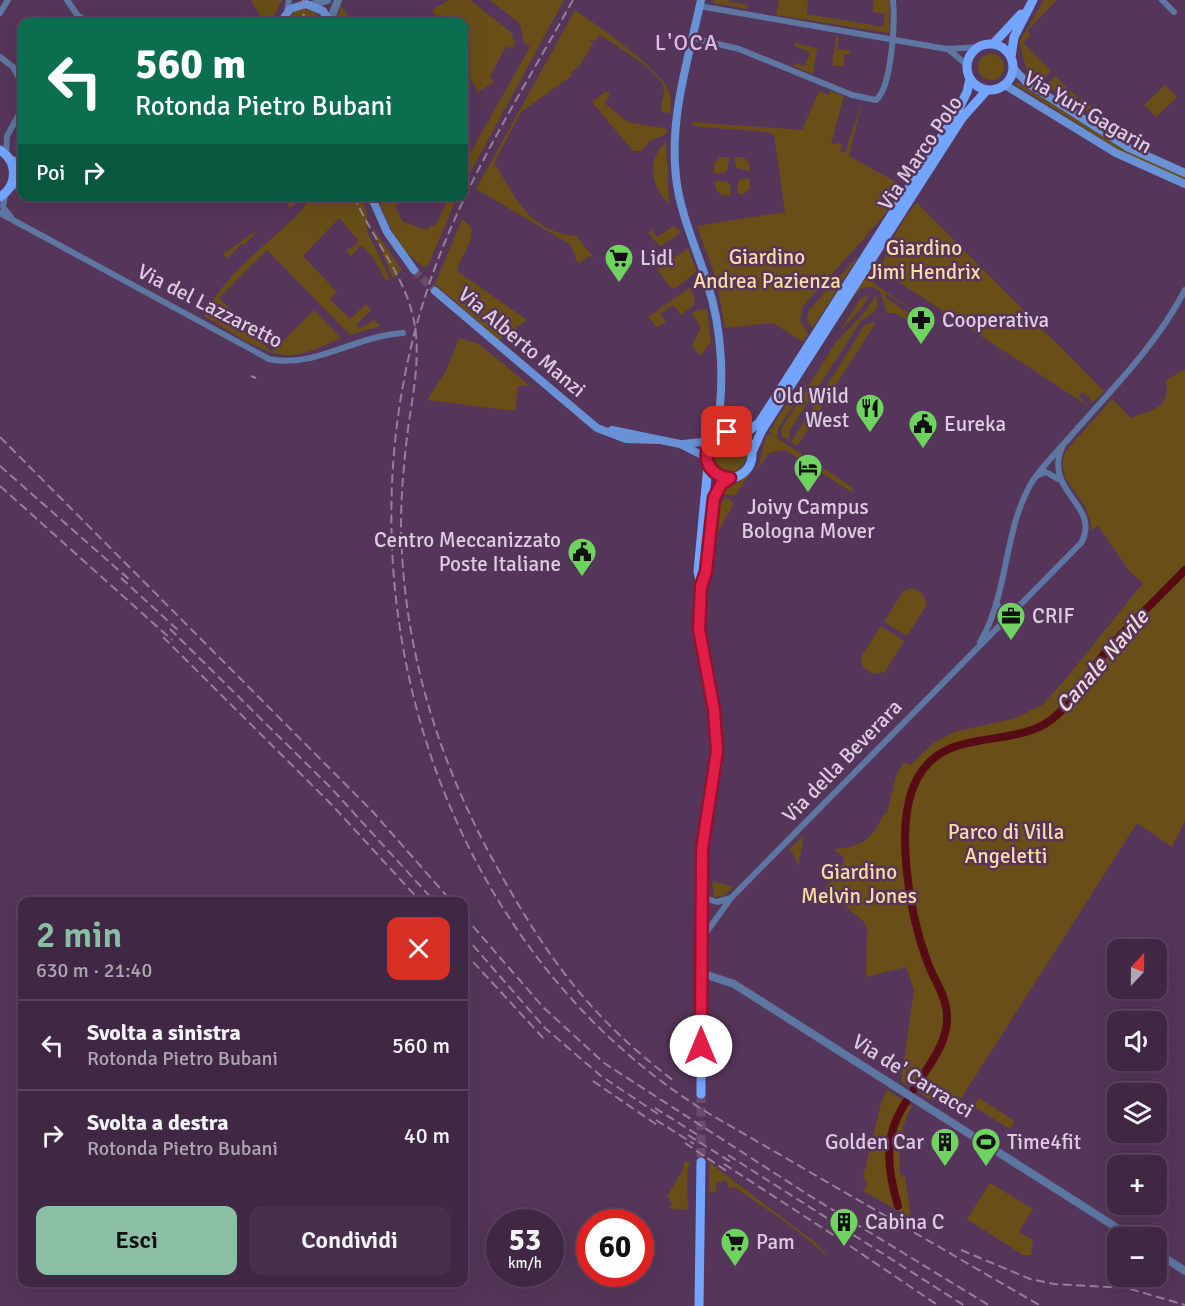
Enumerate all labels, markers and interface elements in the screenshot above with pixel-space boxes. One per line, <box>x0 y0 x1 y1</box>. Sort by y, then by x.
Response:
district label: L'OCA <box>655 29 719 56</box>
text: 560 m <box>135 39 246 90</box>
icon: left <box>36 42 114 120</box>
street label: Via Yuri Gagarin <box>1019 65 1157 159</box>
text: Rotonda Pietro Bubani <box>135 90 393 123</box>
street label: Via Marco Polo <box>872 91 968 215</box>
icon: right <box>77 156 110 189</box>
text: Poi <box>36 159 65 186</box>
park label: Giardino Jimi Hendrix <box>868 235 981 285</box>
supermarket icon: Lidl <box>603 242 635 284</box>
park label: Giardino Andrea Pazienza <box>693 244 841 294</box>
place label: Lidl <box>640 245 674 271</box>
street label: Via del Lazzaretto <box>133 258 287 354</box>
street label: Via Alberto Manzi <box>453 281 591 403</box>
pharmacy icon: Cooperativa <box>905 304 937 346</box>
place label: Cooperativa <box>942 307 1049 333</box>
place label: Old Wild West <box>773 383 849 433</box>
restaurant icon: Old Wild West <box>854 392 886 434</box>
pin <box>701 406 752 457</box>
public building icon: Eureka <box>907 408 939 450</box>
place label: Eureka <box>944 411 1006 437</box>
icon: arrive <box>710 415 743 448</box>
hotel icon: Joivy Campus Bologna Mover <box>792 452 824 494</box>
place label: Joivy Campus Bologna Mover <box>741 494 875 544</box>
place label: Centro Meccanizzato Poste Italiane <box>374 527 561 577</box>
public building icon: Centro Meccanizzato Poste Italiane <box>566 536 598 578</box>
office icon: CRIF <box>995 600 1027 642</box>
place label: CRIF <box>1032 603 1074 629</box>
water label: Canale Navile <box>1050 603 1155 718</box>
street label: Via della Beverara <box>777 694 907 828</box>
park label: Parco di Villa Angeletti <box>948 819 1064 869</box>
park label: Giardino Melvin Jones <box>801 859 917 909</box>
text: 2 min <box>36 913 122 958</box>
button: close <box>387 917 450 980</box>
north arrow <box>1107 939 1167 999</box>
map controls <box>1107 939 1167 1287</box>
text: 630 m · 21:40 <box>36 958 152 983</box>
button: sound <box>1107 1011 1167 1071</box>
position arrow <box>669 1014 733 1078</box>
text: Svolta a sinistra <box>87 1019 241 1046</box>
street label: Via de' Carracci <box>847 1028 979 1124</box>
icon: left <box>36 1029 69 1062</box>
text: 560 m <box>392 1032 450 1059</box>
text: Rotonda Pietro Bubani <box>87 1046 278 1071</box>
button: layers <box>1107 1083 1167 1143</box>
text: Svolta a destra <box>87 1109 228 1136</box>
icon: right <box>36 1119 69 1152</box>
text: 40 m <box>404 1122 450 1149</box>
building icon: Golden Car <box>929 1126 961 1168</box>
sports icon: Time4fit <box>970 1126 1002 1168</box>
place label: Golden Car <box>825 1129 924 1155</box>
place label: Time4fit <box>1007 1129 1081 1155</box>
text: Rotonda Pietro Bubani <box>87 1136 278 1161</box>
button: + <box>1107 1155 1167 1215</box>
button: Esci <box>36 1206 237 1275</box>
button: Condividi <box>249 1206 450 1275</box>
building icon: Cabina C <box>828 1206 860 1248</box>
speed limit sign: 60 <box>576 1209 654 1287</box>
place label: Cabina C <box>865 1209 944 1235</box>
text: 53 <box>509 1222 541 1259</box>
supermarket icon: Pam <box>719 1226 751 1268</box>
button: − <box>1107 1227 1167 1287</box>
place label: Pam <box>756 1229 795 1255</box>
text: km/h <box>508 1254 542 1272</box>

